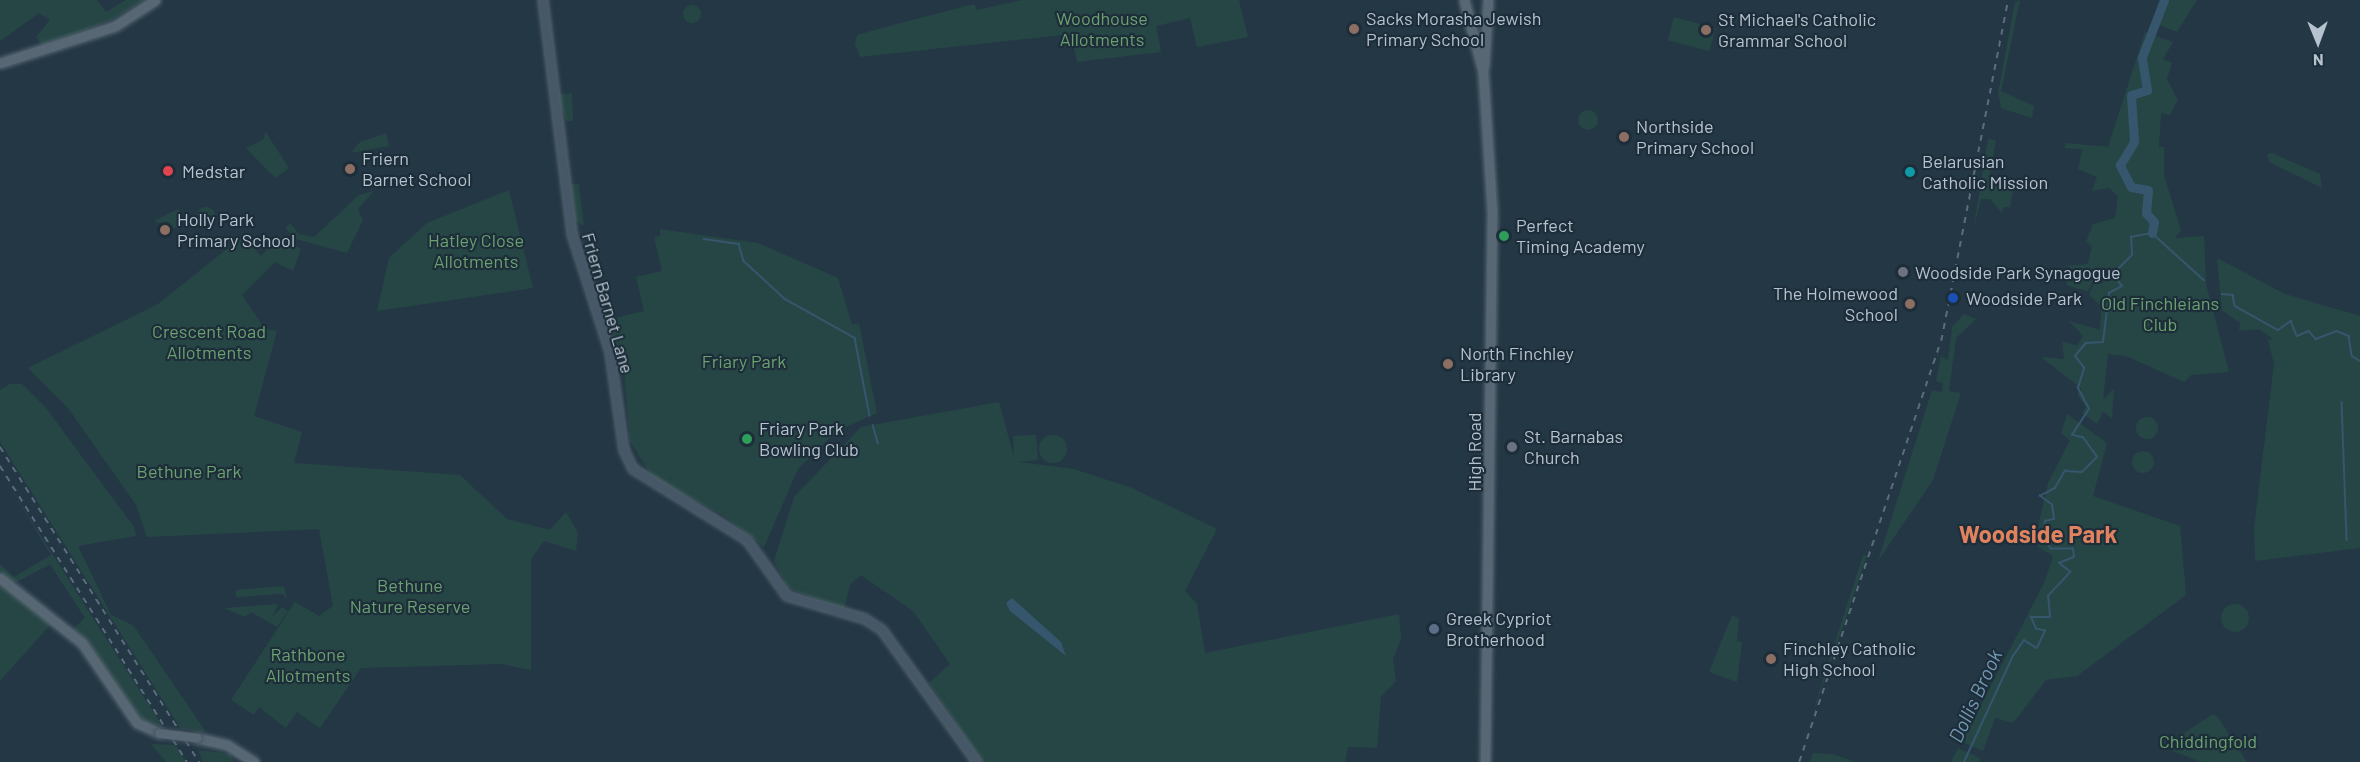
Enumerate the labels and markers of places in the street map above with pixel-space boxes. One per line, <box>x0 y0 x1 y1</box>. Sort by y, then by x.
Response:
place label: Sacks Morasha Jewish Primary School <box>1366 8 1541 50</box>
place label: St Michael's Catholic Grammar School <box>1718 9 1876 52</box>
marker: Sacks Morasha Jewish Primary School <box>1347 22 1361 36</box>
marker: St Michael's Catholic Grammar School <box>1699 23 1713 37</box>
place label: Northside Primary School <box>1636 116 1754 158</box>
marker: Northside Primary School <box>1617 130 1631 144</box>
place label: Friern Barnet School <box>362 148 471 190</box>
place label: Belarusian Catholic Mission <box>1922 151 2048 194</box>
place label: Medstar <box>182 160 245 182</box>
marker: Medstar <box>159 162 177 180</box>
marker: Friern Barnet School <box>343 162 357 176</box>
marker: Belarusian Catholic Mission <box>1903 165 1917 179</box>
place label: Holly Park Primary School <box>177 209 295 252</box>
place label: Perfect Timing Academy <box>1516 215 1645 258</box>
marker: Holly Park Primary School <box>158 223 172 237</box>
marker: Perfect Timing Academy <box>1497 229 1511 243</box>
place label: Woodside Park Synagogue <box>1915 261 2121 283</box>
marker: Woodside Park Synagogue <box>1896 265 1910 279</box>
place label: The Holmewood School <box>1773 283 1898 326</box>
place label: Woodside Park <box>1966 287 2082 309</box>
marker: Woodside Park <box>1944 289 1962 307</box>
marker: The Holmewood School <box>1903 297 1917 311</box>
place label: North Finchley Library <box>1460 343 1574 386</box>
marker: North Finchley Library <box>1441 357 1455 371</box>
place label: Friary Park Bowling Club <box>759 418 859 460</box>
place label: St. Barnabas Church <box>1524 426 1623 468</box>
marker: Friary Park Bowling Club <box>740 432 754 446</box>
marker: St. Barnabas Church <box>1505 440 1519 454</box>
place label: Greek Cypriot Brotherhood <box>1446 608 1552 650</box>
marker: Greek Cypriot Brotherhood <box>1427 622 1441 636</box>
place label: Finchley Catholic High School <box>1783 638 1916 680</box>
marker: Finchley Catholic High School <box>1764 652 1778 666</box>

